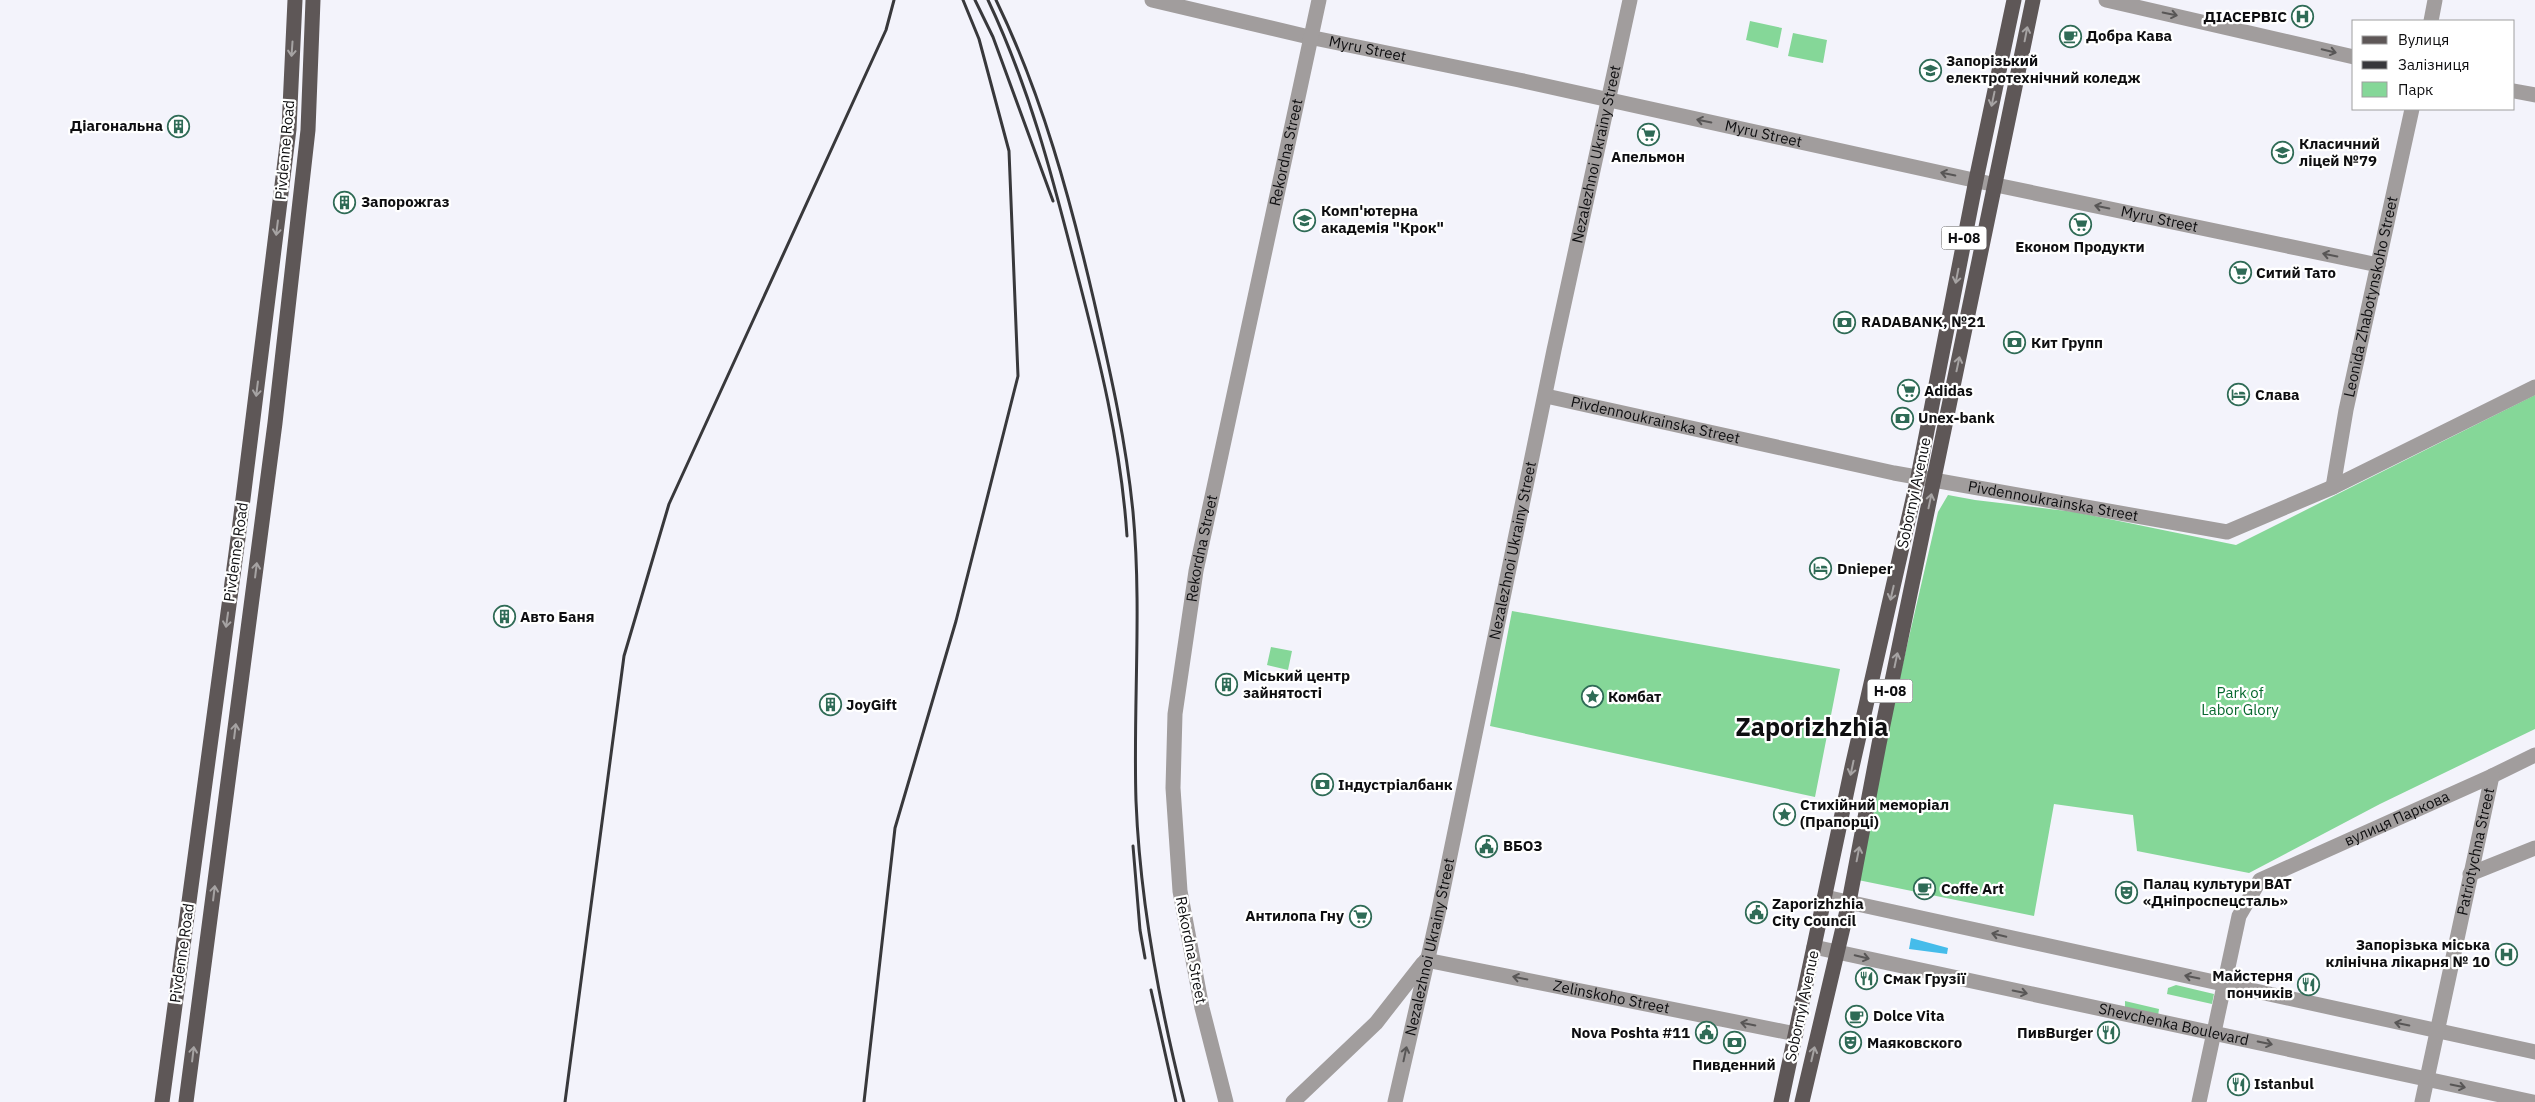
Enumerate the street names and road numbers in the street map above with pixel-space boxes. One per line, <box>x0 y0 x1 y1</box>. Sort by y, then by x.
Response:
street label: Myru Street <box>1327 31 1408 66</box>
street label: Nezalezhnoi Ukrainy Street <box>1567 63 1625 245</box>
street label: Rekordna Street <box>1265 97 1306 208</box>
street label: Pivdenne Road <box>271 99 298 201</box>
street label: Myru Street <box>1723 116 1804 151</box>
street label: Leonida Zhabotynskoho Street <box>2339 194 2402 399</box>
street label: Myru Street <box>2119 201 2200 236</box>
road number: Н-08 <box>1942 227 1986 250</box>
street label: Pivdennoukrainska Street <box>1569 392 1742 448</box>
street label: Sobornyi Avenue <box>1892 436 1935 550</box>
street label: Nezalezhnoi Ukrainy Street <box>1485 459 1540 641</box>
street label: Pivdennoukrainska Street <box>1967 476 2140 525</box>
street label: Rekordna Street <box>1182 493 1221 603</box>
street label: Pivdenne Road <box>219 501 252 603</box>
road number: Н-08 <box>1868 679 1912 702</box>
street label: вулиця Паркова <box>2341 786 2452 850</box>
street label: Patriotychna Street <box>2452 786 2498 917</box>
street label: Nezalezhnoi Ukrainy Street <box>1400 856 1458 1038</box>
street label: Rekordna Street <box>1172 895 1211 1005</box>
street label: Pivdenne Road <box>165 902 198 1004</box>
street label: Sobornyi Avenue <box>1780 949 1823 1063</box>
street label: Zelinskoho Street <box>1552 976 1671 1017</box>
street label: Shevchenka Boulevard <box>2097 999 2251 1049</box>

